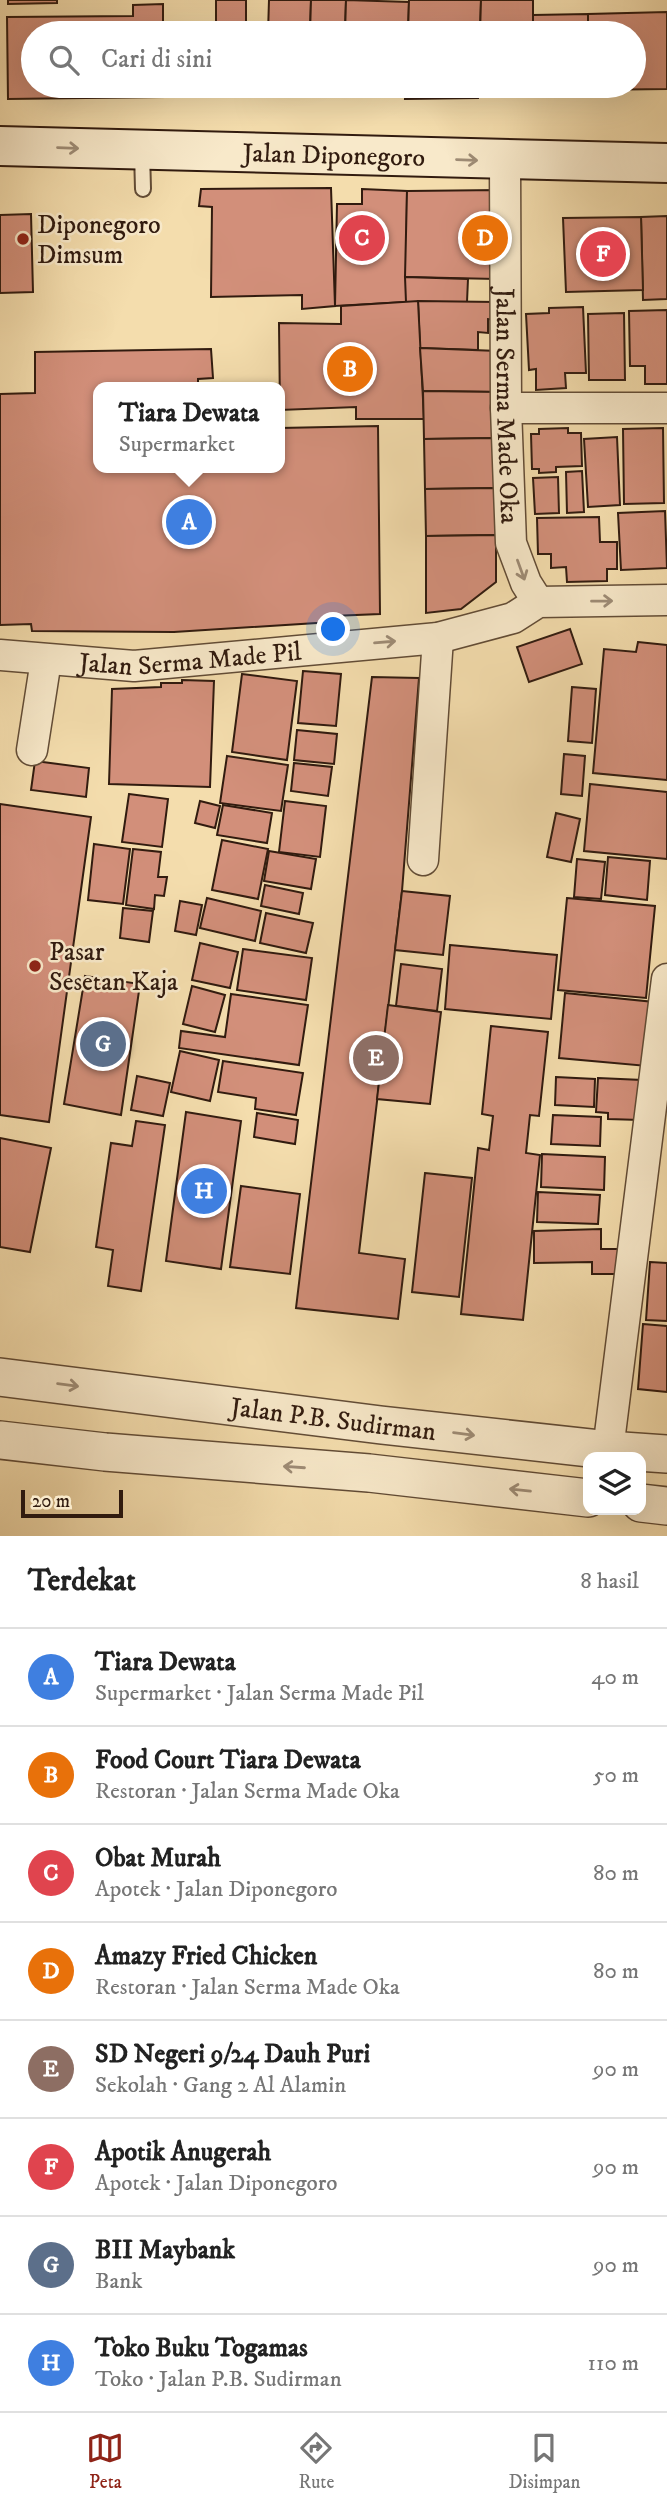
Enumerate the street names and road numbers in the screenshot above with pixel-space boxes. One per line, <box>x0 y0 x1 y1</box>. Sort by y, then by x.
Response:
street label: Jalan Diponegoro <box>240 137 426 175</box>
street label: Jalan Serma Made Oka <box>488 286 525 524</box>
street label: Jalan Serma Made Pil <box>76 636 303 684</box>
street label: Jalan P.B. Sudirman <box>227 1391 438 1449</box>

